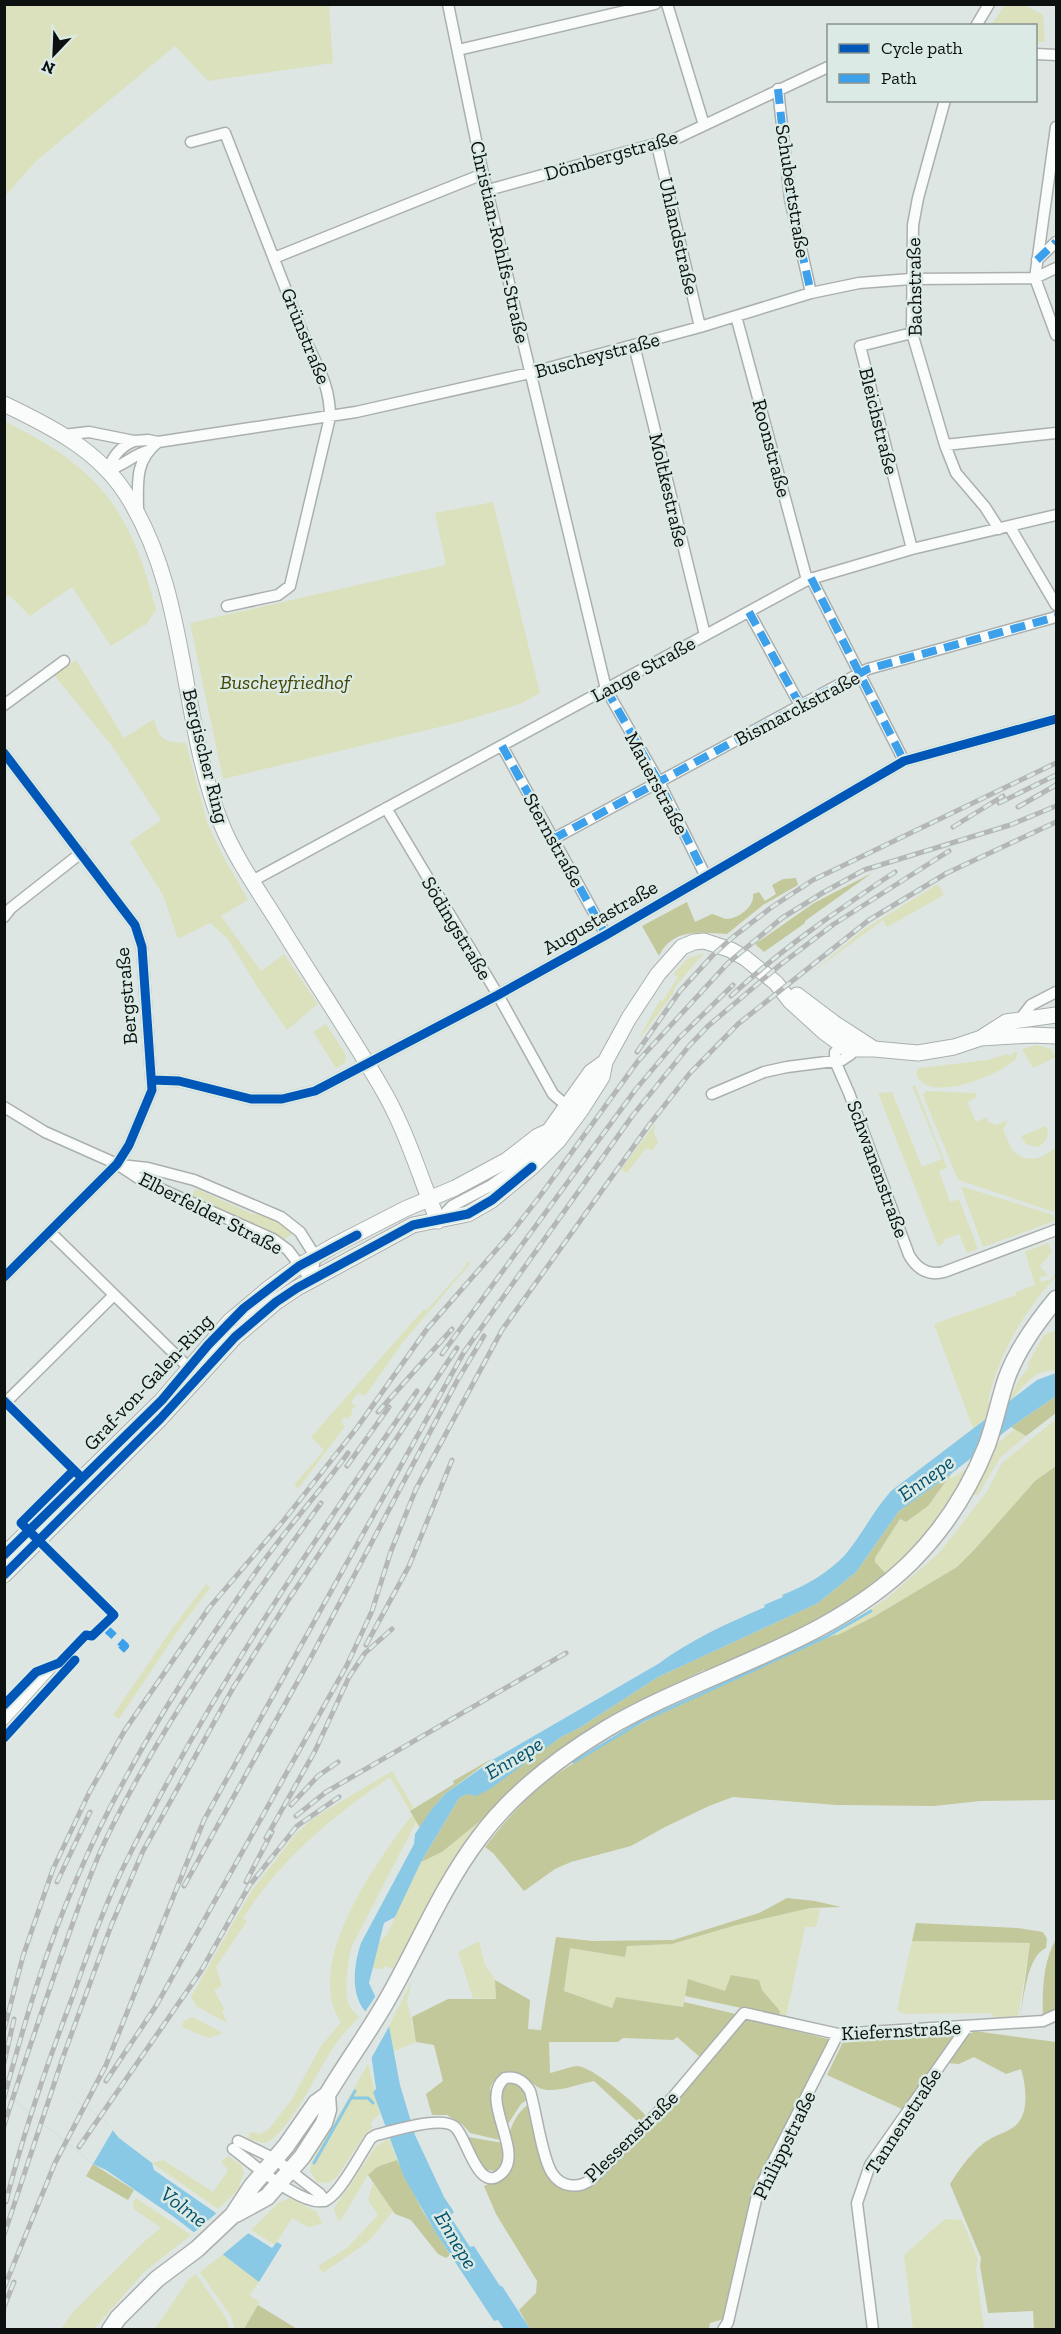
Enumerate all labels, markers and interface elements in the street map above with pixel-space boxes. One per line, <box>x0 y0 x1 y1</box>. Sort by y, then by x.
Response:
north arrow <box>24 24 84 84</box>
legend <box>827 24 1037 102</box>
text: Cycle path <box>881 37 963 59</box>
text: N <box>39 56 58 78</box>
text: Path <box>881 67 917 89</box>
street label: Schubertstraße <box>771 123 815 259</box>
street label: Dömbergstraße <box>541 124 681 186</box>
street label: Christian-Rohlfs-Straße <box>465 139 535 345</box>
street label: Uhlandstraße <box>654 175 704 297</box>
street label: Bachstraße <box>901 237 927 337</box>
street label: Grünstraße <box>276 284 336 388</box>
street label: Buscheystraße <box>532 327 662 383</box>
street label: Bleichstraße <box>854 365 904 477</box>
street label: Roonstraße <box>747 396 797 500</box>
street label: Moltkestraße <box>644 431 694 549</box>
street label: Lange Straße <box>587 631 699 707</box>
street label: Bismarckstraße <box>730 665 864 751</box>
park label: Buscheyfriedhof <box>220 670 353 694</box>
street label: Bergischer Ring <box>178 686 234 826</box>
street label: Mauerstraße <box>620 728 694 838</box>
street label: Sternstraße <box>518 789 590 891</box>
street label: Södingstraße <box>417 872 497 984</box>
street label: Augustastraße <box>538 874 662 960</box>
street label: Bergstraße <box>110 946 142 1046</box>
street label: Schwanenstraße <box>842 1097 914 1241</box>
street label: Elberfelder Straße <box>135 1166 287 1260</box>
street label: Graf-von-Galen-Ring <box>78 1308 218 1456</box>
water label: Ennepe <box>893 1449 959 1506</box>
water label: Ennepe <box>480 1731 547 1785</box>
street label: Kiefernstraße <box>840 2015 962 2045</box>
street label: Tannenstraße <box>860 2063 946 2179</box>
street label: Plessenstraße <box>579 2085 683 2187</box>
street label: Philippstraße <box>747 2087 821 2203</box>
water label: Volme <box>156 2181 213 2232</box>
water label: Ennepe <box>429 2206 483 2273</box>

